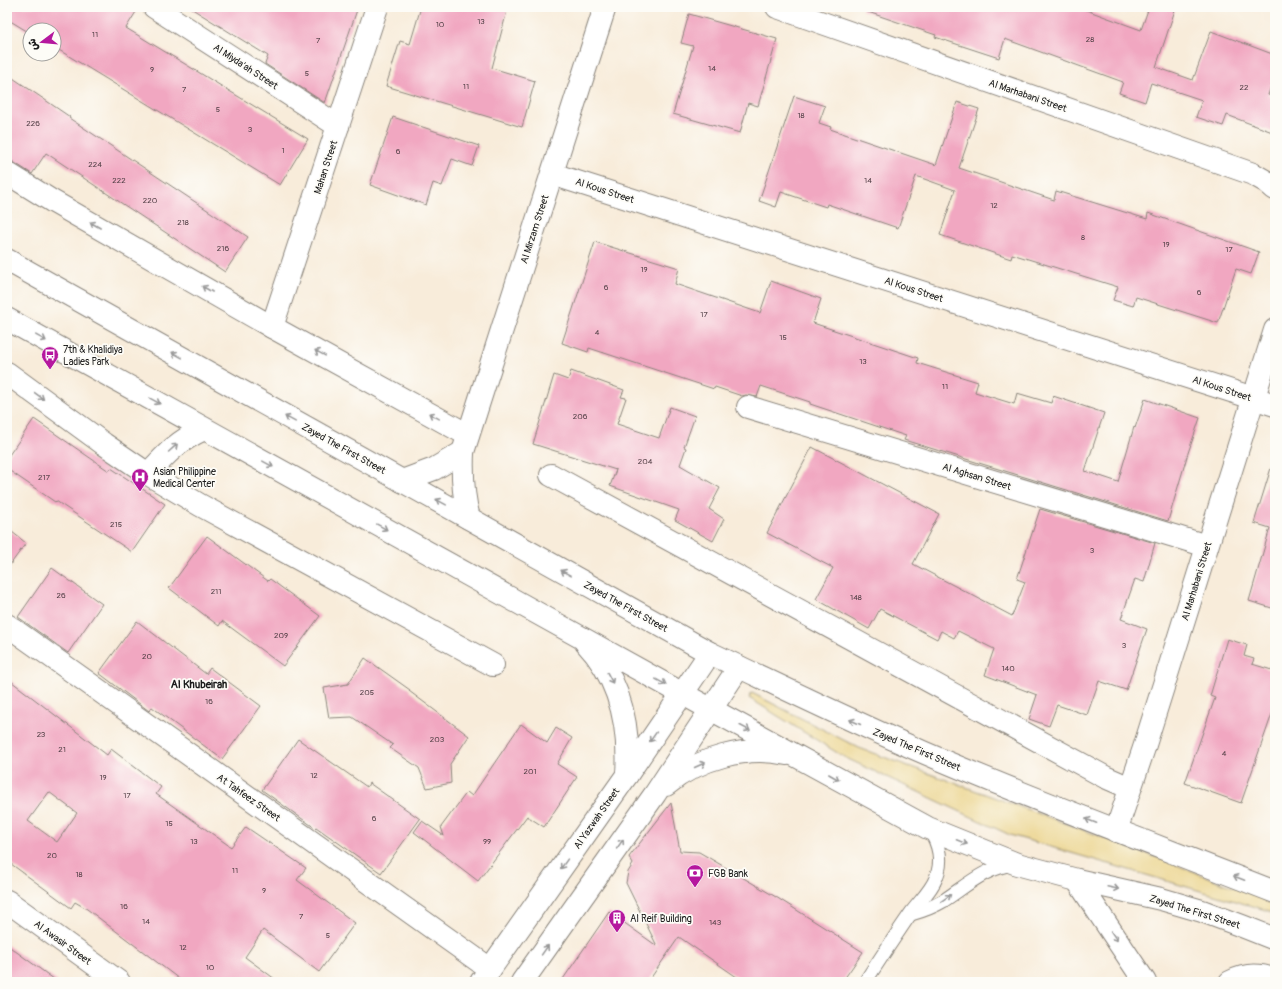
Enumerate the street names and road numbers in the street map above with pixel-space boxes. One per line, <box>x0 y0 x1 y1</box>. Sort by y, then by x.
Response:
street label: Al Miyda'ah Street <box>211 42 281 93</box>
street label: Al Marhabani Street <box>987 77 1069 115</box>
street label: Mahan Street <box>312 138 341 196</box>
street label: Al Kous Street <box>574 176 637 206</box>
street label: Al Mirzam Street <box>518 192 552 265</box>
street label: Al Kous Street <box>883 275 946 305</box>
street label: Al Kous Street <box>1191 374 1254 404</box>
street label: Zayed The First Street <box>299 421 388 477</box>
street label: Al Aghsan Street <box>941 461 1013 493</box>
street label: Al Marhabani Street <box>1179 540 1215 622</box>
street label: Zayed The First Street <box>581 579 670 635</box>
street label: Zayed The First Street <box>871 726 963 774</box>
street label: At Tahfeez Street <box>214 771 283 825</box>
street label: Al Yazwah Street <box>571 785 623 851</box>
street label: Zayed The First Street <box>1148 892 1242 932</box>
street label: Al Awasir Street <box>31 918 94 968</box>

